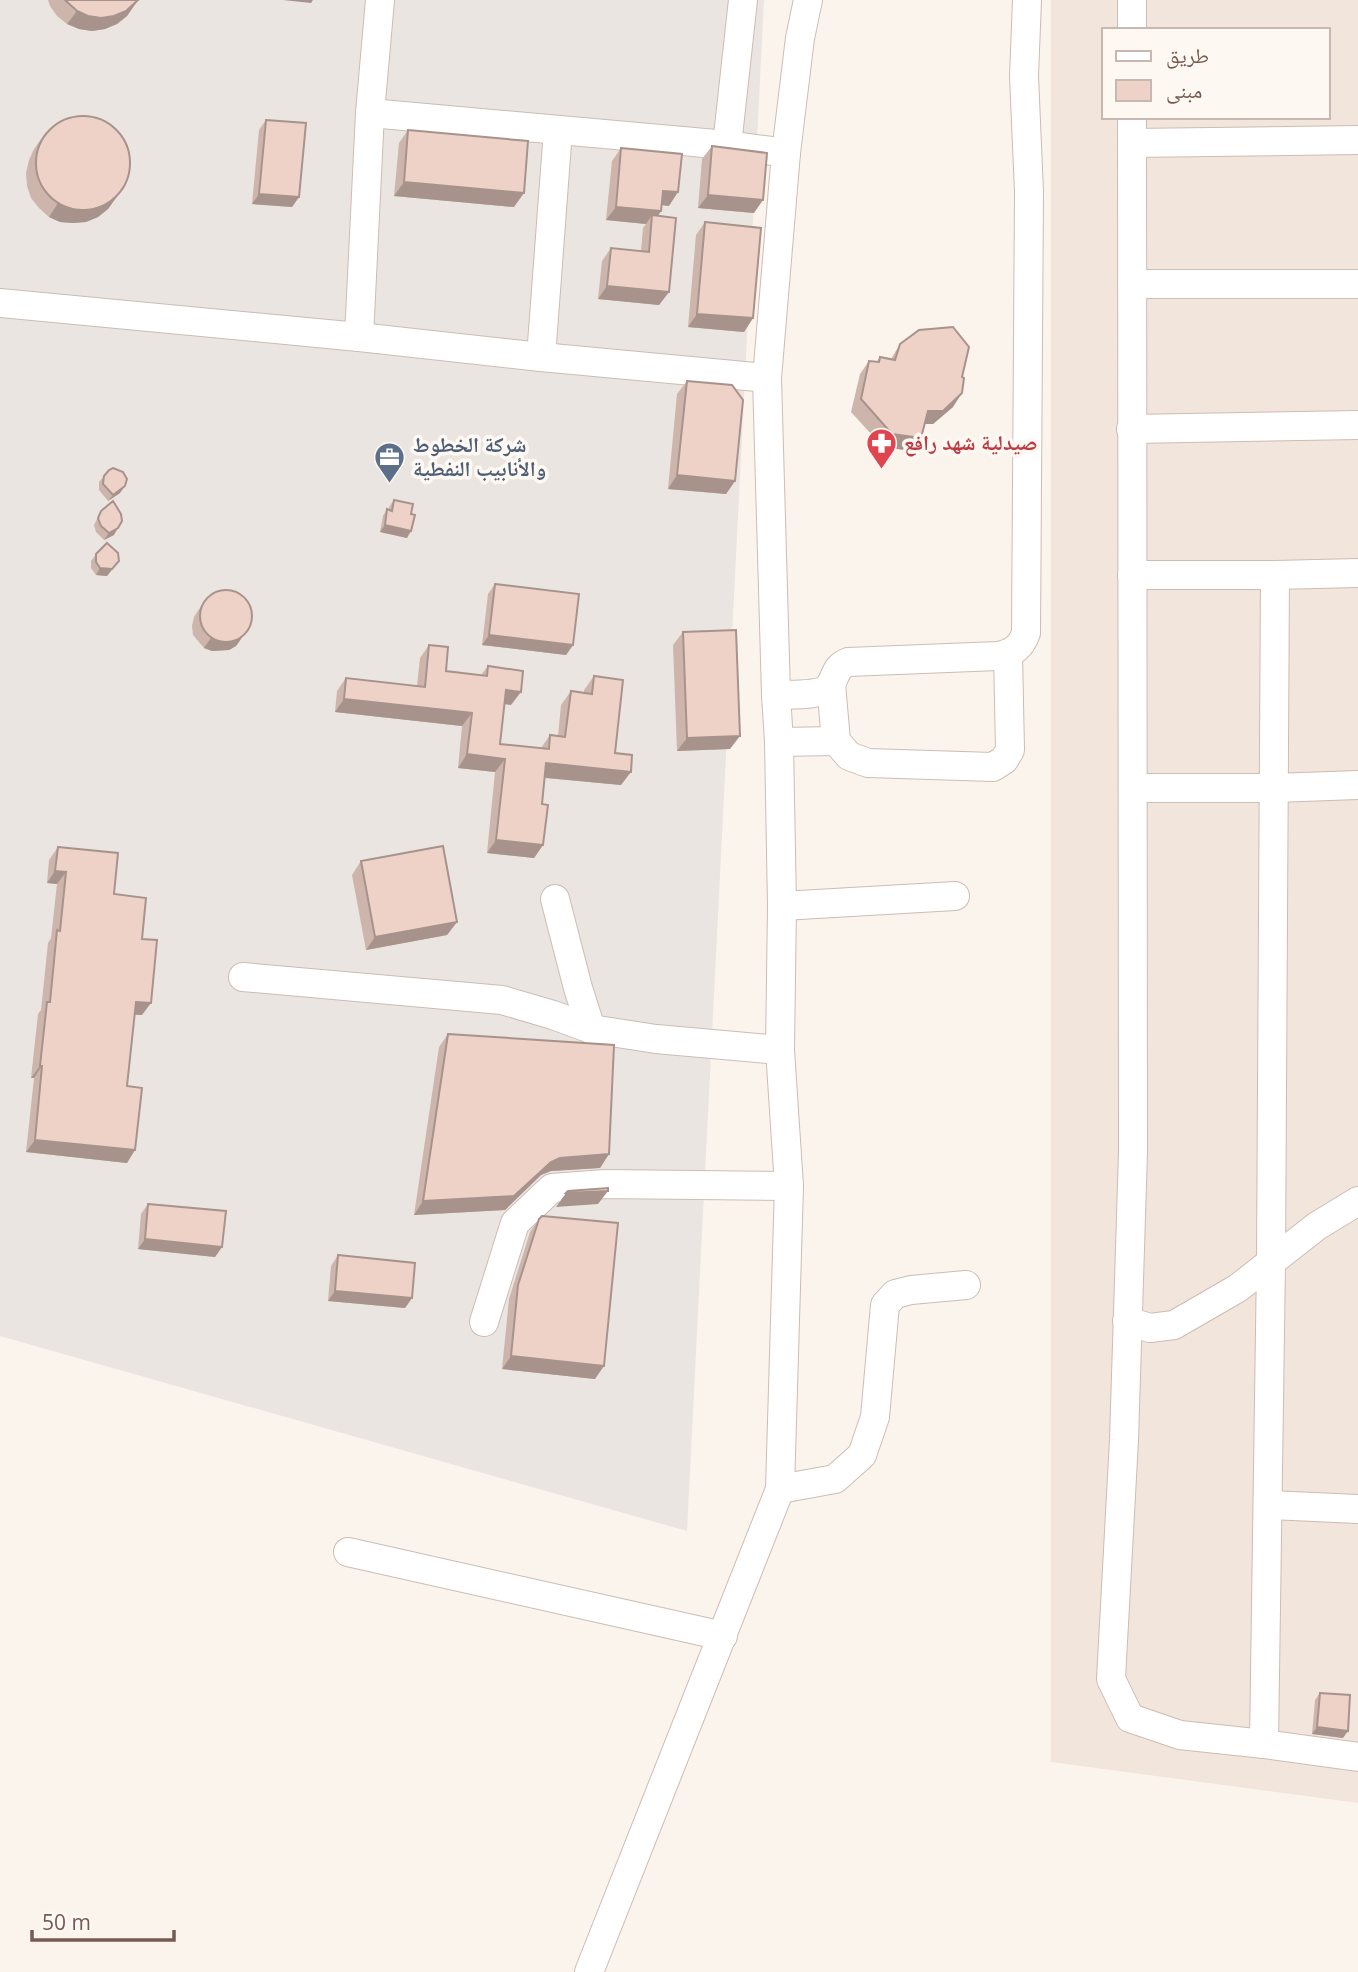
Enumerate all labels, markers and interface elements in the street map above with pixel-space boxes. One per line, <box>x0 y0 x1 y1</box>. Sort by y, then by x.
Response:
legend <box>1102 28 1330 119</box>
text: طريق <box>1166 41 1209 69</box>
text: مبنى <box>1166 76 1202 104</box>
pharmacy icon: صيدلية شهد رافع <box>864 426 898 470</box>
place label: صيدلية شهد رافع <box>904 428 1037 457</box>
place label: شركة الخطوط والأنابيب النفطية <box>413 430 546 482</box>
office icon: شركة الخطوط والأنابيب النفطية <box>373 440 407 484</box>
scale bar <box>32 1898 173 1942</box>
text: 50 m <box>42 1908 91 1936</box>

